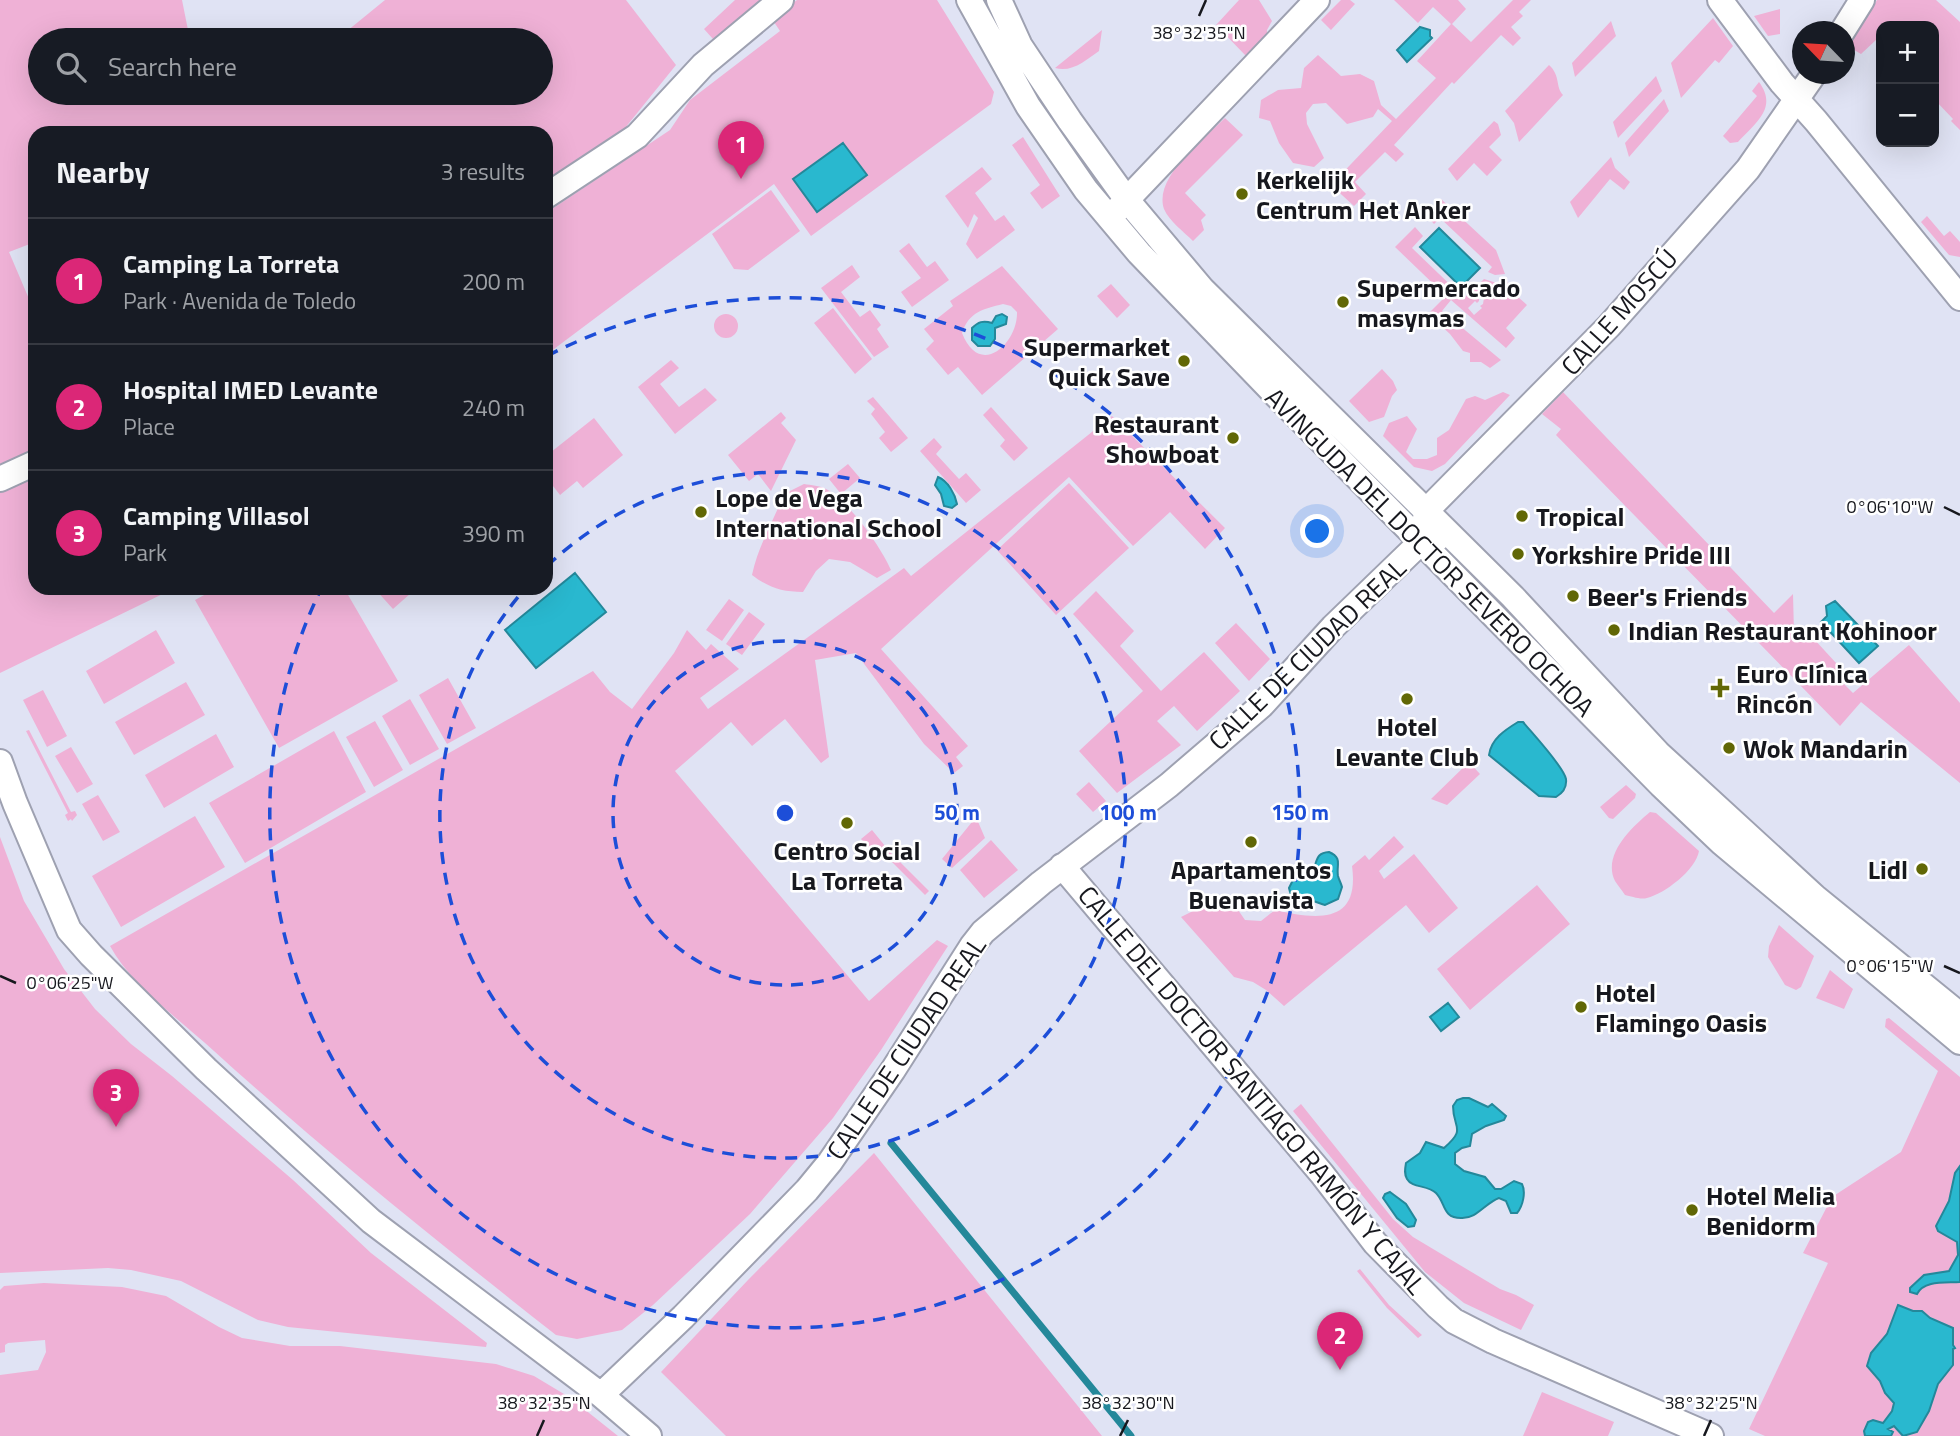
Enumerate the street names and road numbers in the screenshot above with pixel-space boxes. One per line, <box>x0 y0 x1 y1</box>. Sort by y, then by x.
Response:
street label: CALLE MOSCÚ <box>1551 240 1687 384</box>
street label: AVINGUDA DEL DOCTOR SEVERO OCHOA <box>1256 378 1604 726</box>
street label: CALLE DE CIUDAD REAL <box>1199 549 1415 759</box>
street label: CALLE DEL DOCTOR SANTIAGO RAMÓN Y CAJAL <box>1069 877 1436 1303</box>
street label: CALLE DE CIUDAD REAL <box>817 928 996 1167</box>

